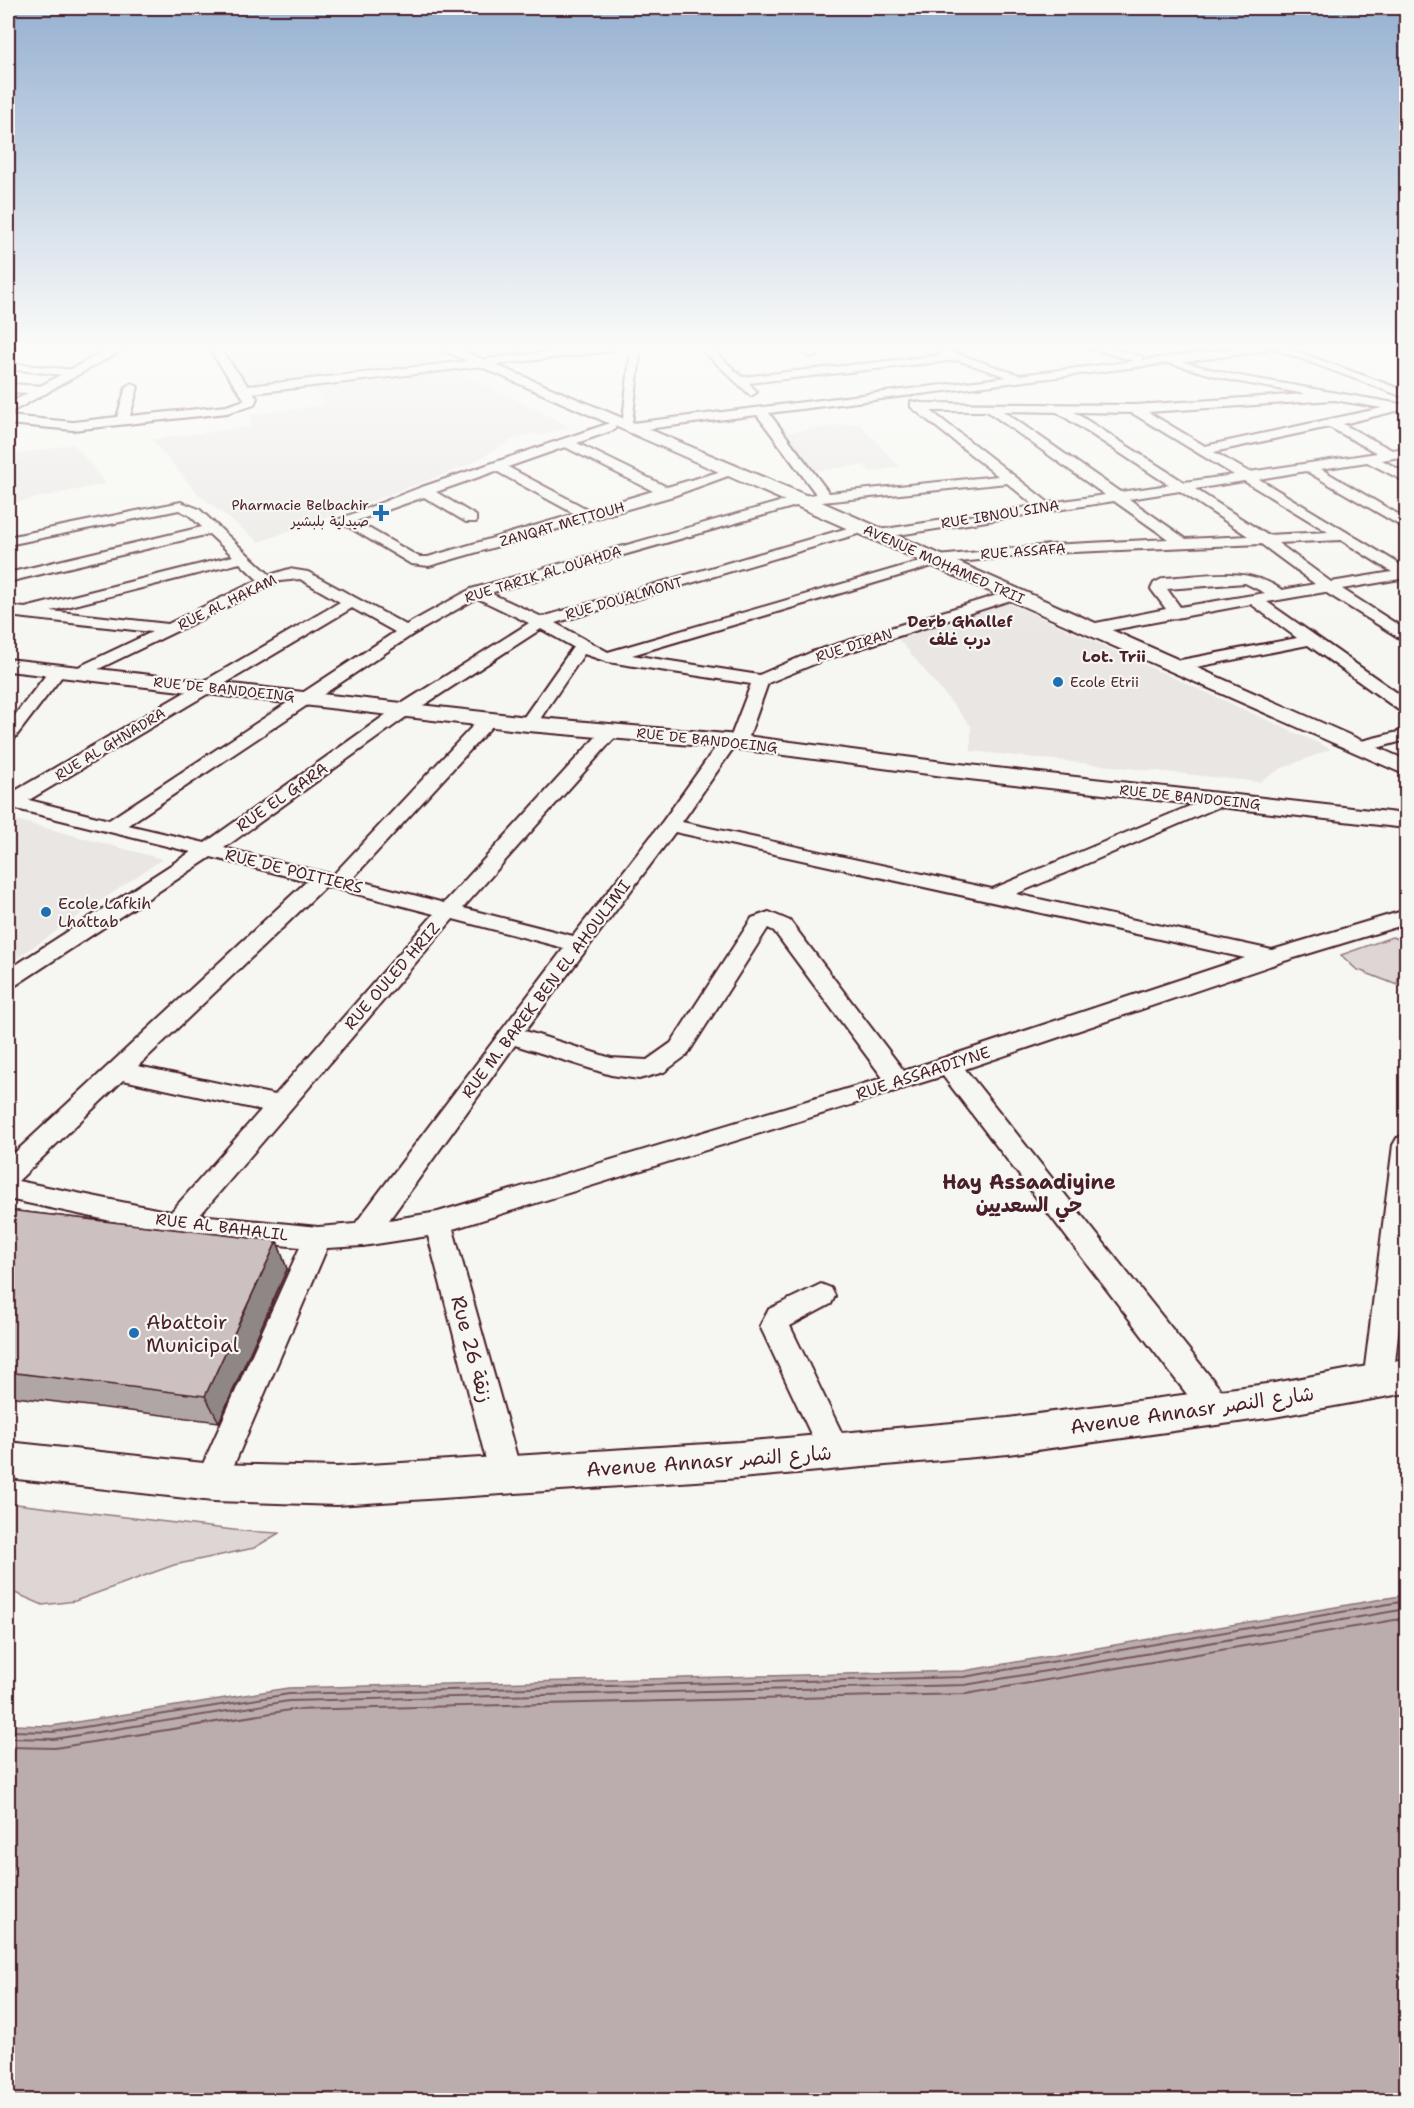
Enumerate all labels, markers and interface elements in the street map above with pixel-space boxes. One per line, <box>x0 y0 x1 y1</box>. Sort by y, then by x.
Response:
place label: Pharmacie Belbachir صيدلية بلبشير <box>231 496 369 530</box>
street label: RUE IBNOU SINA <box>939 496 1061 532</box>
street label: ZANQAT METTOUH <box>497 498 627 550</box>
marker: Pharmacie Belbachir صيدلية بلبشير <box>374 506 388 520</box>
street label: AVENUE MOHAMED TRII <box>861 520 1028 608</box>
street label: RUE ASSAFA <box>980 539 1066 563</box>
street label: RUE TARIK AL OUAHDA <box>462 542 624 606</box>
street label: RUE AL HAKAM <box>175 570 279 634</box>
street label: RUE DOUALMONT <box>563 573 685 623</box>
district label: Derb Ghallef درب غلف <box>907 611 1013 650</box>
street label: RUE DIRAN <box>813 624 895 666</box>
district label: Lot. Trii <box>1082 646 1146 667</box>
street label: RUE DE BANDOEING <box>153 673 296 705</box>
place label: Ecole Etrii <box>1070 673 1139 691</box>
marker: Ecole Etrii <box>1051 675 1065 689</box>
street label: RUE AL GHNADRA <box>51 704 169 784</box>
street label: RUE DE BANDOEING <box>636 724 779 756</box>
street label: RUE EL GARA <box>232 758 332 836</box>
street label: RUE DE BANDOEING <box>1119 781 1262 813</box>
street label: RUE DE POITIERS <box>223 844 365 898</box>
street label: RUE M. BAREK BEN EL AHOULIMI <box>457 876 635 1102</box>
place label: Ecole Lafkih Lhattab <box>58 893 151 932</box>
marker: Ecole Lafkih Lhattab <box>39 905 53 919</box>
street label: RUE OULED HRIZ <box>340 918 445 1034</box>
street label: RUE ASSAADIYNE <box>853 1041 993 1105</box>
district label: Hay Assaadiyine حي السعديين <box>942 1169 1116 1223</box>
street label: RUE AL BAHALIL <box>154 1208 290 1246</box>
street label: Rue 26 زنقة <box>445 1293 499 1405</box>
place label: Abattoir Municipal <box>146 1309 239 1358</box>
marker: Abattoir Municipal <box>127 1326 141 1340</box>
street label: Avenue Annasr شارع النصر <box>1068 1380 1316 1441</box>
street label: Avenue Annasr شارع النصر <box>585 1439 833 1484</box>

